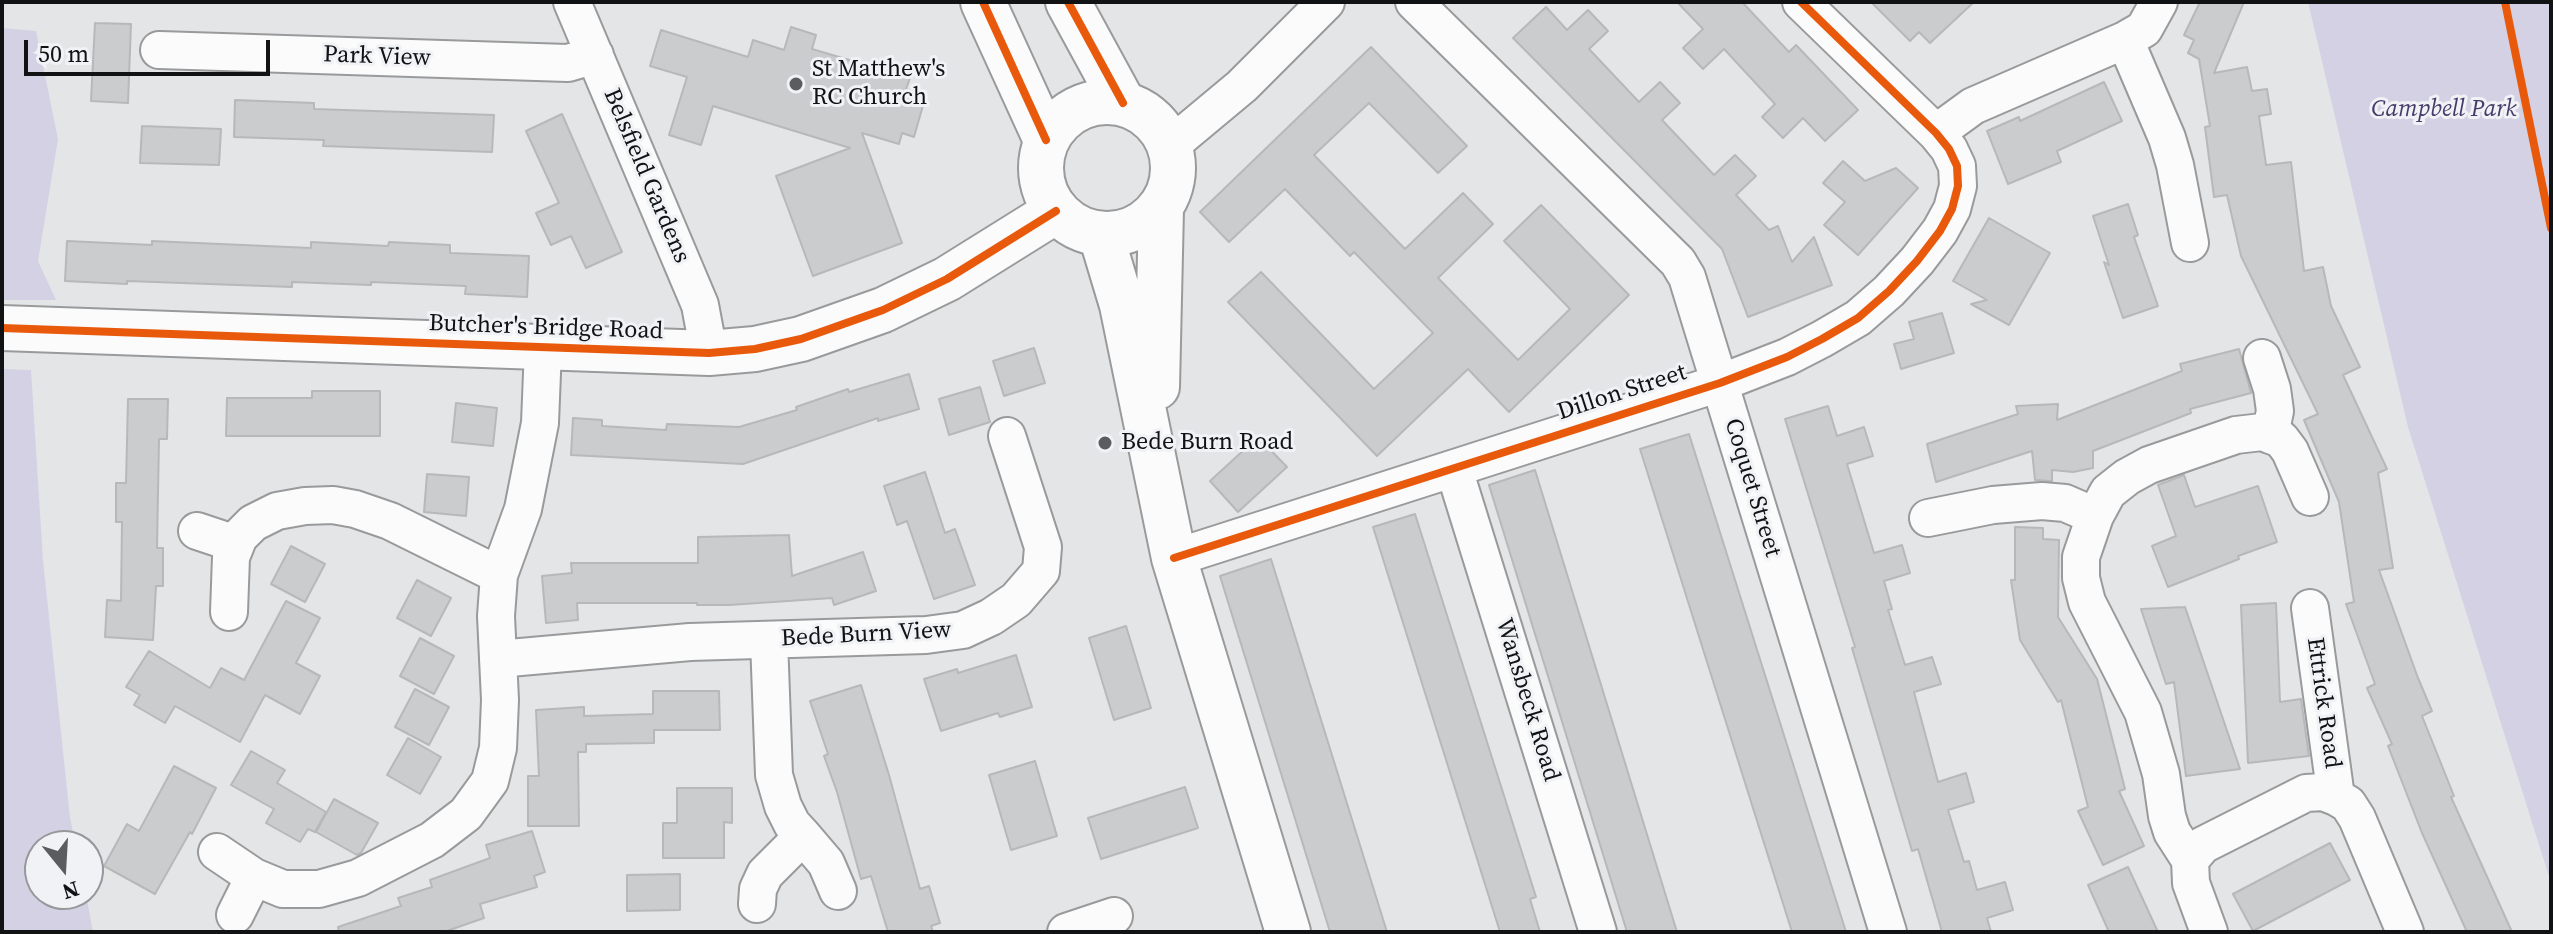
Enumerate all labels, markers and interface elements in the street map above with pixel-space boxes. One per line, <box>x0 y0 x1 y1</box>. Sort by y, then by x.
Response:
scale bar <box>28 24 274 74</box>
text: 50 m <box>38 37 89 70</box>
street label: Park View <box>323 41 431 73</box>
place label: St Matthew's RC Church <box>812 56 945 112</box>
marker: St Matthew's RC Church <box>787 75 805 93</box>
street label: Belsfield Gardens <box>596 84 696 268</box>
park label: Campbell Park <box>2371 96 2517 124</box>
street label: Butcher's Bridge Road <box>428 310 664 346</box>
street label: Dillon Street <box>1554 359 1690 427</box>
street label: Coquet Street <box>1717 415 1787 561</box>
place label: Bede Burn Road <box>1121 429 1293 457</box>
marker: Bede Burn Road <box>1096 434 1114 452</box>
street label: Wansbeck Road <box>1489 615 1565 785</box>
street label: Bede Burn View <box>780 616 952 654</box>
street label: Ettrick Road <box>2300 636 2346 770</box>
north arrow <box>24 830 104 910</box>
text: N <box>59 874 83 908</box>

